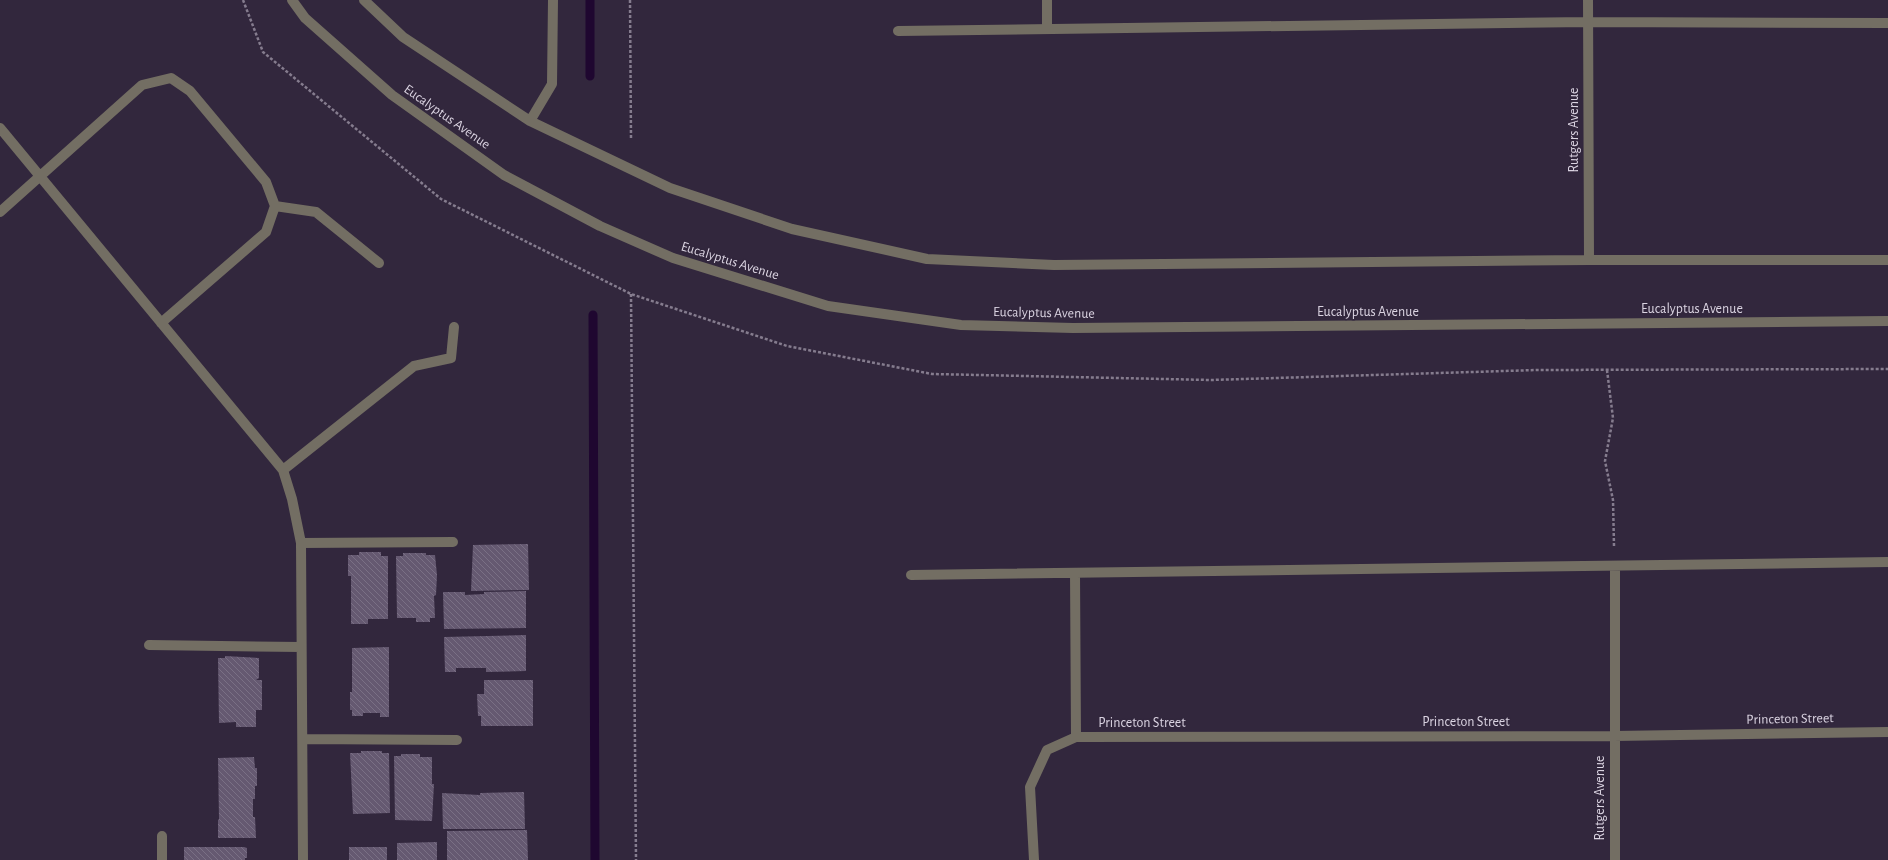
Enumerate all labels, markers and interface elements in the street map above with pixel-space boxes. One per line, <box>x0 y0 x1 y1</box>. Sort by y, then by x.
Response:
street label: Eucalyptus Avenue <box>401 82 493 152</box>
street label: Rutgers Avenue <box>1567 88 1581 172</box>
street label: Eucalyptus Avenue <box>679 239 781 283</box>
street label: Eucalyptus Avenue <box>1641 302 1743 316</box>
street label: Eucalyptus Avenue <box>993 305 1095 321</box>
street label: Eucalyptus Avenue <box>1317 305 1419 319</box>
street label: Princeton Street <box>1746 711 1834 727</box>
street label: Princeton Street <box>1422 715 1510 729</box>
street label: Princeton Street <box>1098 716 1186 730</box>
street label: Rutgers Avenue <box>1593 756 1607 840</box>

